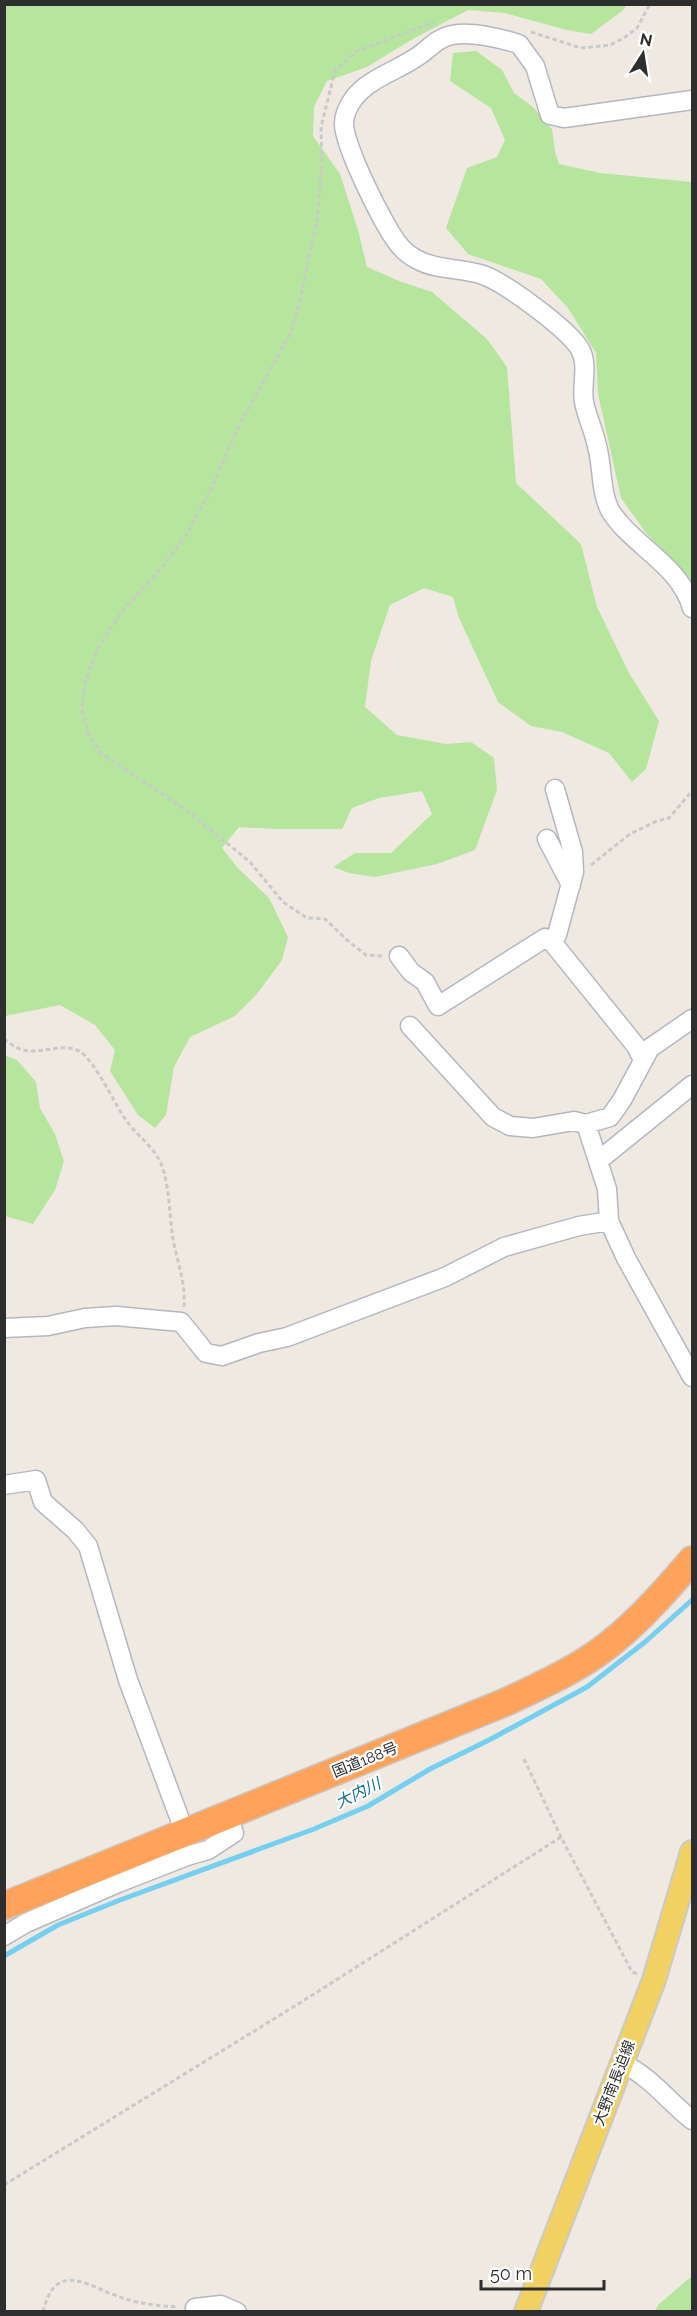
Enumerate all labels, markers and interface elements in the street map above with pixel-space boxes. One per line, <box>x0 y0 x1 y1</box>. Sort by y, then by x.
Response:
north arrow <box>613 24 673 84</box>
text: N <box>638 29 654 50</box>
street label: 国道188号 <box>330 1739 400 1781</box>
water label: 大内川 <box>332 1773 386 1812</box>
street label: 大野南長迫線 <box>589 2038 639 2128</box>
scale bar <box>481 2253 604 2291</box>
text: 50 m <box>490 2263 532 2284</box>

